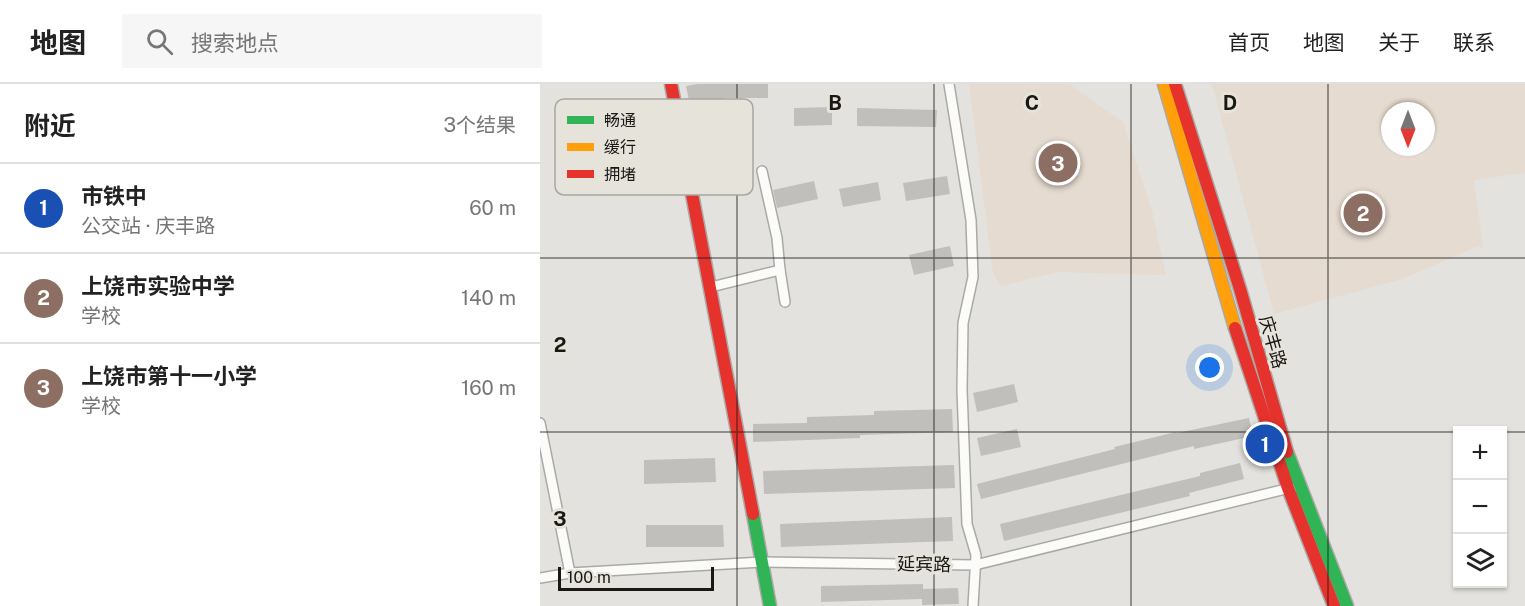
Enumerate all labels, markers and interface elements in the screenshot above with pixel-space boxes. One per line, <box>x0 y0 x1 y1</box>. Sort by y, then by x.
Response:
search box <box>122 14 542 68</box>
icon: search <box>143 25 176 58</box>
text: 地图 <box>30 26 86 59</box>
text: 搜索地点 <box>191 30 279 56</box>
text: 首页 <box>1228 30 1270 55</box>
text: 地图 <box>1303 30 1345 55</box>
text: 关于 <box>1378 30 1420 55</box>
text: 联系 <box>1453 30 1495 55</box>
text: B <box>828 91 842 115</box>
text: C <box>1025 91 1039 115</box>
text: D <box>1223 91 1237 115</box>
legend <box>555 99 753 195</box>
north arrow <box>1381 102 1435 156</box>
text: 附近 <box>24 110 76 141</box>
text: 畅通 <box>604 111 636 130</box>
text: 3个结果 <box>443 113 516 137</box>
text: 缓行 <box>604 138 636 157</box>
pin: 3 <box>1038 140 1078 185</box>
text: 拥堵 <box>604 165 636 184</box>
text: 市铁中 <box>81 183 147 209</box>
pin: 2 <box>1344 190 1382 236</box>
text: 1 <box>39 196 48 220</box>
text: 60 m <box>469 196 516 220</box>
text: 公交站 · 庆丰路 <box>81 214 215 238</box>
text: 上饶市实验中学 <box>81 273 235 299</box>
text: 2 <box>37 286 50 310</box>
text: 140 m <box>461 286 516 310</box>
text: 学校 <box>81 304 121 328</box>
street label: 庆丰路 <box>1255 313 1291 371</box>
text: 2 <box>554 333 566 357</box>
your location <box>1195 353 1224 382</box>
text: 上饶市第十一小学 <box>81 363 257 389</box>
text: 3 <box>37 376 50 400</box>
text: 160 m <box>461 376 516 400</box>
text: 学校 <box>81 394 121 418</box>
pin: 1 <box>1246 422 1284 466</box>
map controls <box>1453 426 1507 588</box>
button: + <box>1453 426 1507 480</box>
button: − <box>1453 480 1507 534</box>
text: 3 <box>553 507 567 531</box>
button: layers <box>1453 534 1507 588</box>
street label: 延宾路 <box>897 553 951 575</box>
scale bar <box>558 564 714 592</box>
text: 100 m <box>567 568 611 587</box>

